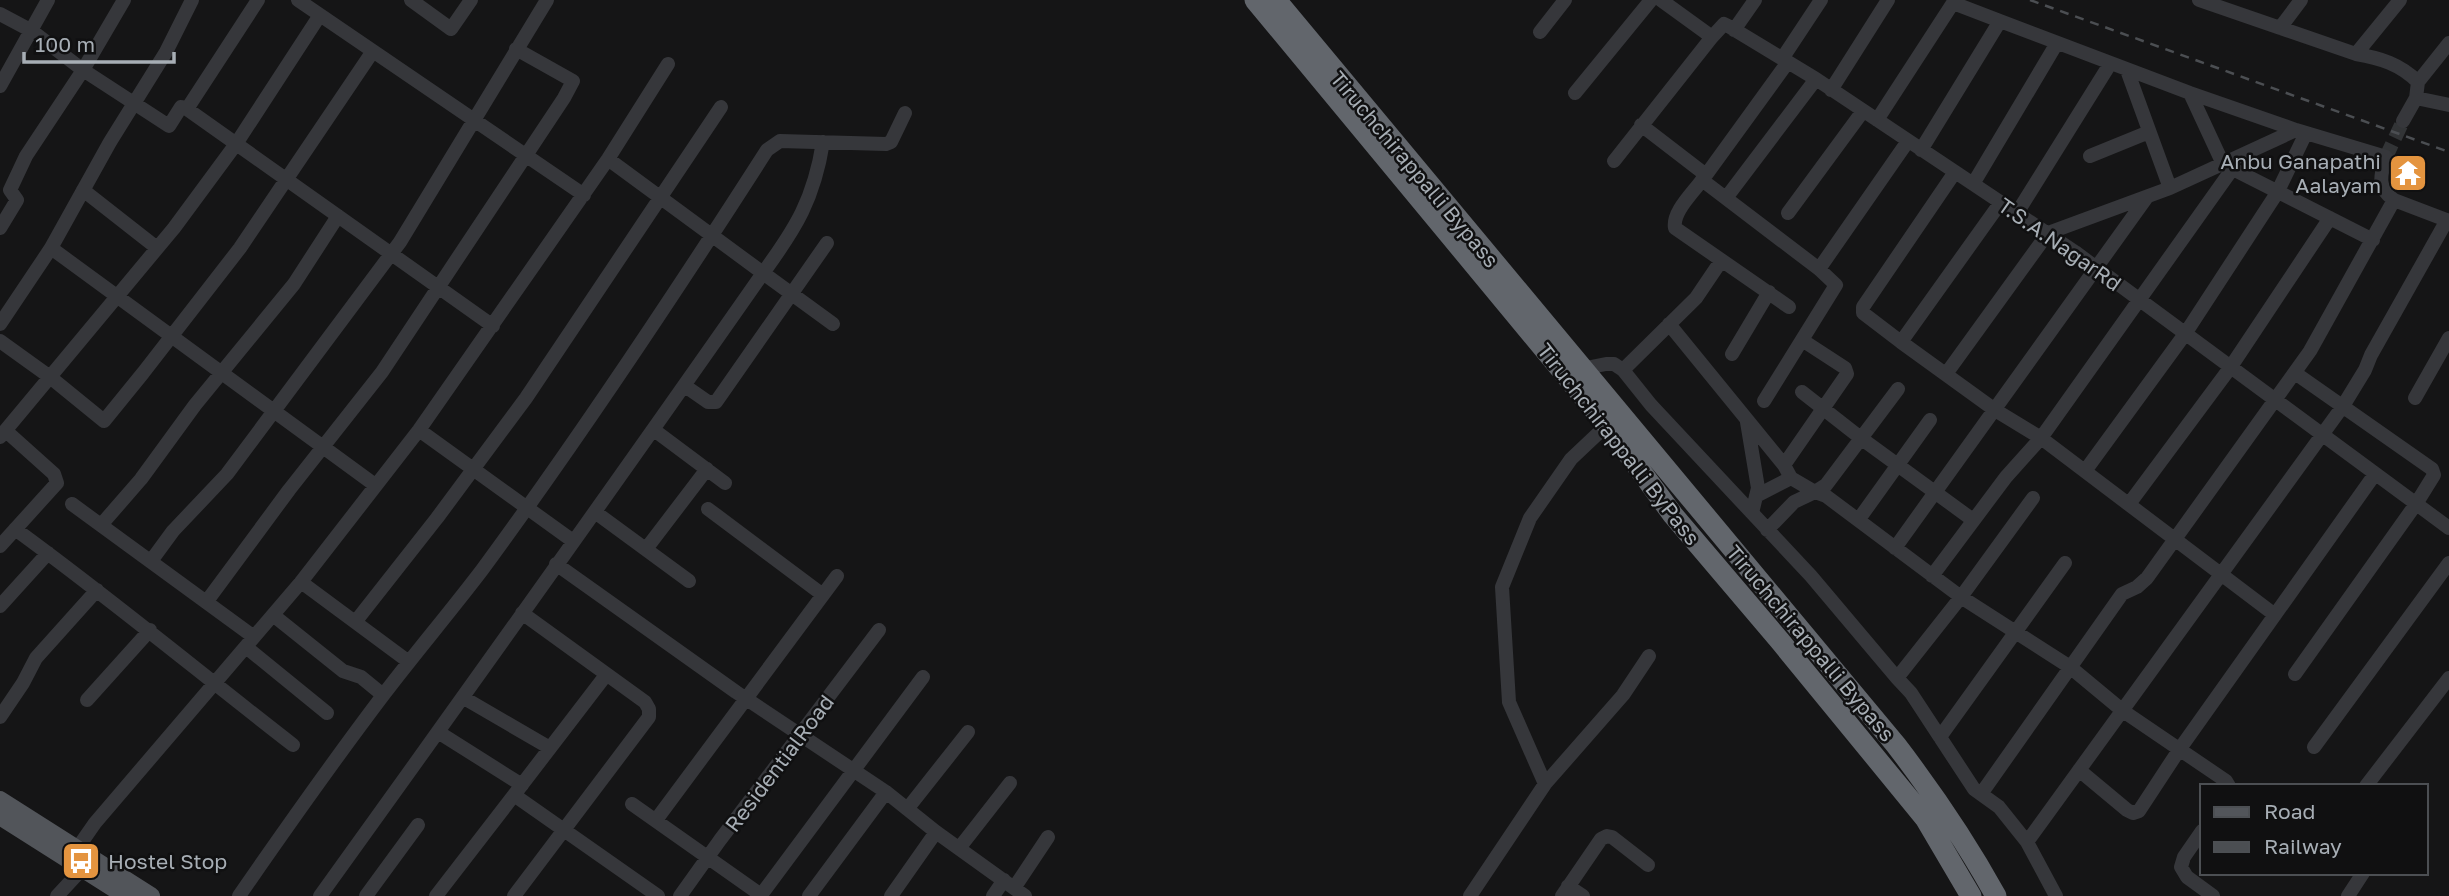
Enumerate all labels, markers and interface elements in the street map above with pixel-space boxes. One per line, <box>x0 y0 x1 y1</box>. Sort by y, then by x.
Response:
scale bar <box>24 21 175 65</box>
text: 100 m <box>35 31 95 57</box>
street label: Tiruchchirappalli Bypass <box>1325 65 1505 273</box>
place label: Anbu Ganapathi Aalayam <box>2220 148 2381 198</box>
temple icon: Anbu Ganapathi Aalayam <box>2387 152 2429 194</box>
street label: T.S.A.NagarRd <box>1993 192 2127 296</box>
street label: Tiruchchirappalli ByPass <box>1532 338 1706 550</box>
street label: Tiruchchirappalli Bypass <box>1721 539 1901 747</box>
street label: ResidentialRoad <box>719 689 839 837</box>
legend <box>2200 784 2428 875</box>
text: Road <box>2264 798 2315 824</box>
text: Railway <box>2264 833 2342 859</box>
bus stop icon: Hostel Stop <box>60 840 102 882</box>
place label: Hostel Stop <box>108 848 227 874</box>

